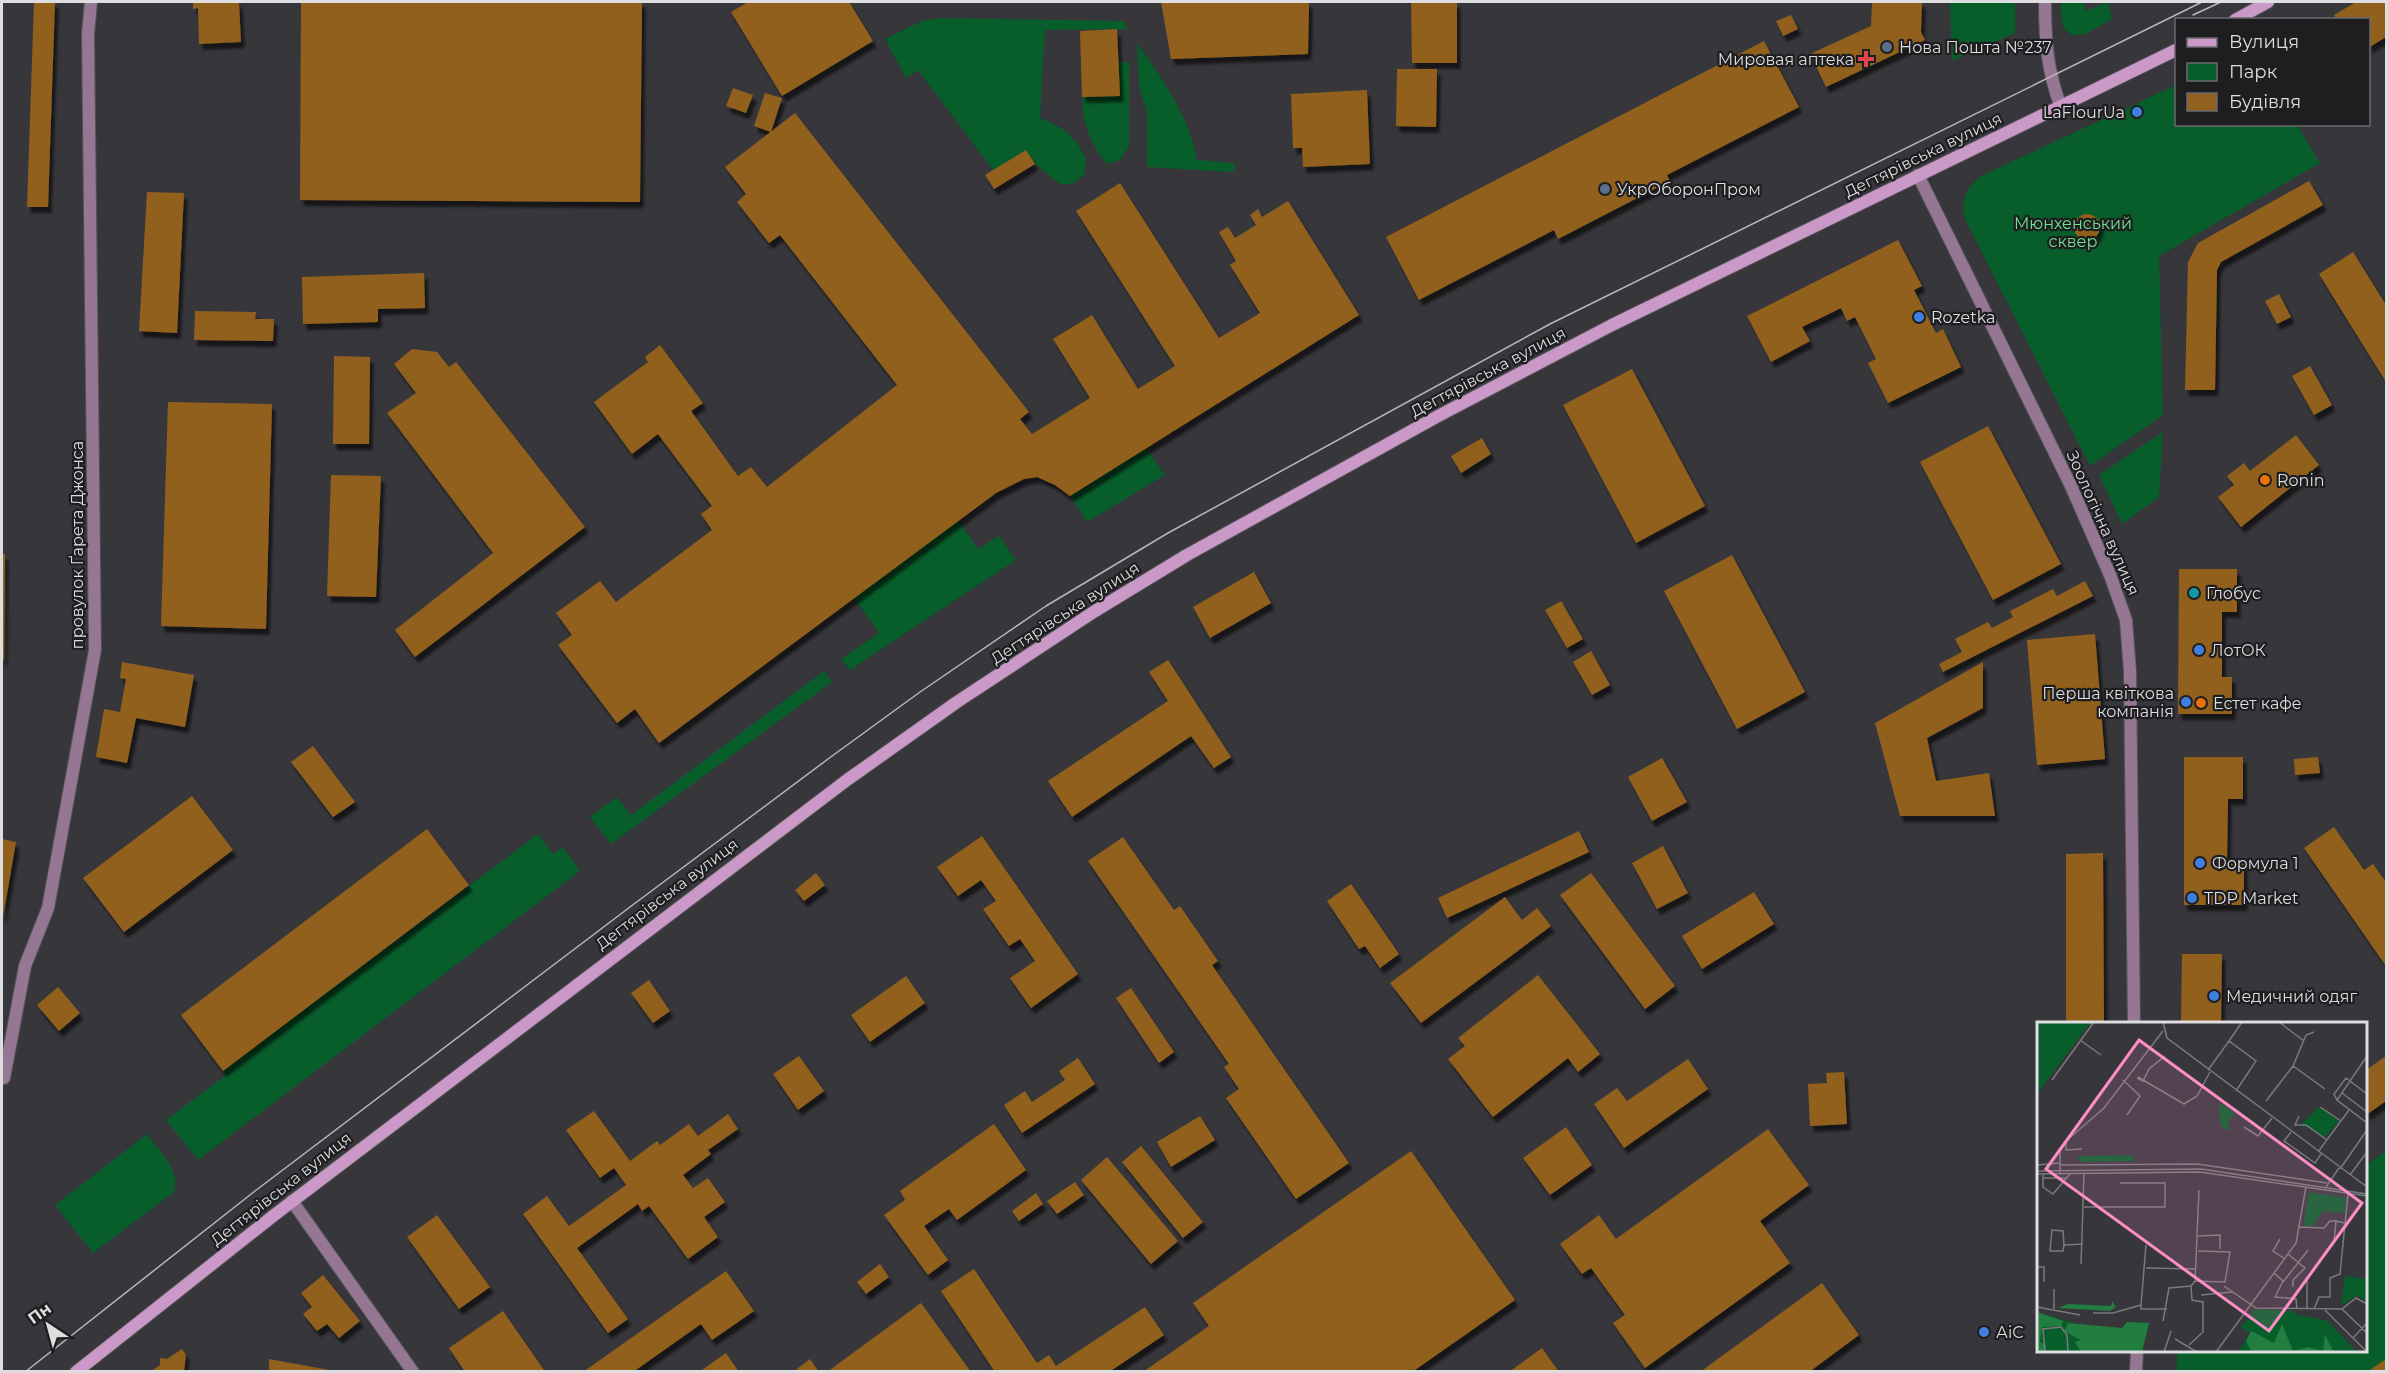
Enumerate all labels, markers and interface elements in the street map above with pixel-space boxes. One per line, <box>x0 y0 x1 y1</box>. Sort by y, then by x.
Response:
legend <box>2175 18 2370 126</box>
text: Вулиця <box>2229 31 2299 53</box>
place label: Нова Пошта №237 <box>1899 38 2052 57</box>
marker: Нова Пошта №237 <box>1880 40 1894 54</box>
place label: Мировая аптека <box>1718 50 1854 69</box>
marker: Мировая аптека <box>1859 52 1873 66</box>
text: Парк <box>2229 61 2278 83</box>
text: Будівля <box>2229 91 2301 113</box>
place label: LaFlourUa <box>2043 103 2125 122</box>
marker: LaFlourUa <box>2130 105 2144 119</box>
street label: Дегтярівська вулиця <box>1841 109 2005 201</box>
place label: УкрОборонПром <box>1617 180 1761 199</box>
marker: УкрОборонПром <box>1598 182 1612 196</box>
park label: Мюнхенський сквер <box>2014 214 2132 251</box>
place label: Rozetka <box>1931 308 1996 327</box>
marker: Rozetka <box>1912 310 1926 324</box>
street label: Дегтярівська вулиця <box>1407 323 1569 421</box>
street label: провулок Ґарета Джонса <box>68 441 87 649</box>
street label: Зоологічна вулиця <box>2063 448 2143 598</box>
place label: Ronin <box>2277 471 2325 490</box>
marker: Ronin <box>2258 473 2272 487</box>
street label: Дегтярівська вулиця <box>987 558 1143 668</box>
place label: Глобус <box>2206 584 2261 603</box>
marker: Глобус <box>2187 586 2201 600</box>
place label: ЛотОК <box>2211 641 2266 660</box>
marker: ЛотОК <box>2192 643 2206 657</box>
place label: Перша квіткова компанія <box>2042 684 2174 721</box>
place label: Естет кафе <box>2213 694 2302 713</box>
marker: Перша квіткова компанія <box>2179 695 2193 709</box>
marker: Естет кафе <box>2194 696 2208 710</box>
street label: Дегтярівська вулиця <box>592 834 742 954</box>
place label: Формула 1 <box>2212 854 2298 873</box>
marker: Формула 1 <box>2193 856 2207 870</box>
place label: TDP Market <box>2204 889 2299 908</box>
marker: TDP Market <box>2185 891 2199 905</box>
place label: Медичний одяг <box>2226 987 2357 1006</box>
marker: Медичний одяг <box>2207 989 2221 1003</box>
inset map <box>2037 1022 2367 1352</box>
street label: Дегтярівська вулиця <box>207 1128 355 1250</box>
north arrow <box>18 1295 78 1355</box>
text: Пн <box>24 1298 55 1328</box>
place label: АіС <box>1996 1323 2024 1342</box>
marker: АіС <box>1977 1325 1991 1339</box>

